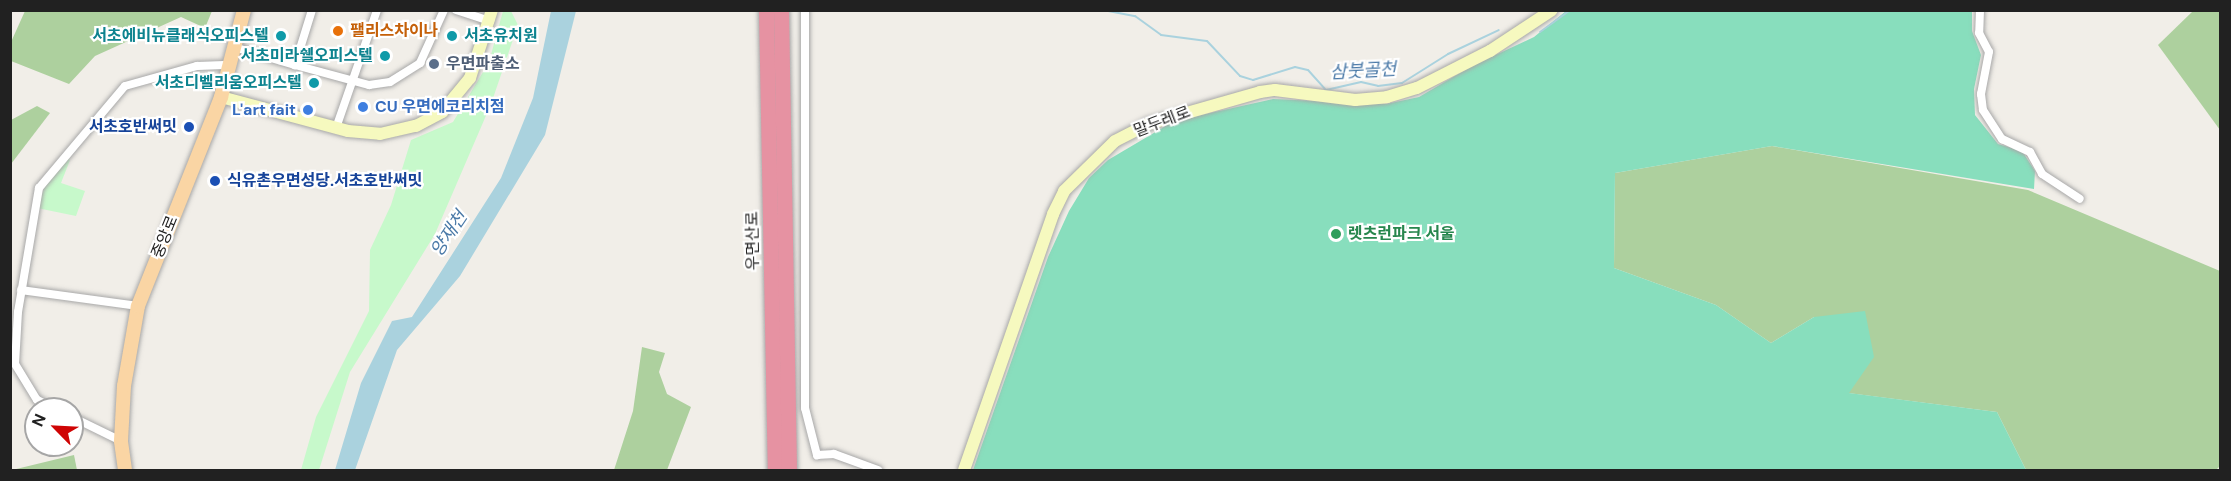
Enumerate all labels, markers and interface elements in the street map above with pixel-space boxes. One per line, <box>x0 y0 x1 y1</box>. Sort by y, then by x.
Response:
place label: 팰리스차이나 <box>350 21 438 41</box>
marker: 팰리스차이나 <box>331 24 345 38</box>
place label: 서초에비뉴클래식오피스텔 <box>92 26 269 46</box>
place label: 서초유치원 <box>464 26 538 46</box>
marker: 서초에비뉴클래식오피스텔 <box>274 29 288 43</box>
marker: 서초유치원 <box>445 29 459 43</box>
place label: 서초미라쉘오피스텔 <box>241 46 373 66</box>
marker: 서초미라쉘오피스텔 <box>378 49 392 63</box>
place label: 우면파출소 <box>446 54 520 74</box>
marker: 우면파출소 <box>427 57 441 71</box>
water label: 삼붓골천 <box>1329 58 1397 84</box>
place label: 서초디벨리움오피스텔 <box>155 73 302 93</box>
marker: 서초디벨리움오피스텔 <box>307 76 321 90</box>
place label: CU 우면에코리치점 <box>375 97 505 117</box>
place label: L'art fait <box>232 100 296 120</box>
marker: CU 우면에코리치점 <box>356 100 370 114</box>
street label: 말두레로 <box>1131 102 1193 142</box>
marker: L'art fait <box>301 103 315 117</box>
place label: 서초호반써밋 <box>89 117 177 137</box>
marker: 서초호반써밋 <box>182 120 196 134</box>
place label: 식유촌우면성당.서초호반써밋 <box>227 171 422 191</box>
marker: 식유촌우면성당.서초호반써밋 <box>208 174 222 188</box>
water label: 양재천 <box>426 207 472 261</box>
street label: 우면산로 <box>743 211 763 271</box>
street label: 중앙로 <box>148 213 182 261</box>
place label: 렛츠런파크 서울 <box>1348 224 1455 244</box>
marker: 렛츠런파크 서울 <box>1329 227 1343 241</box>
north arrow <box>24 397 84 457</box>
text: N <box>27 411 51 430</box>

